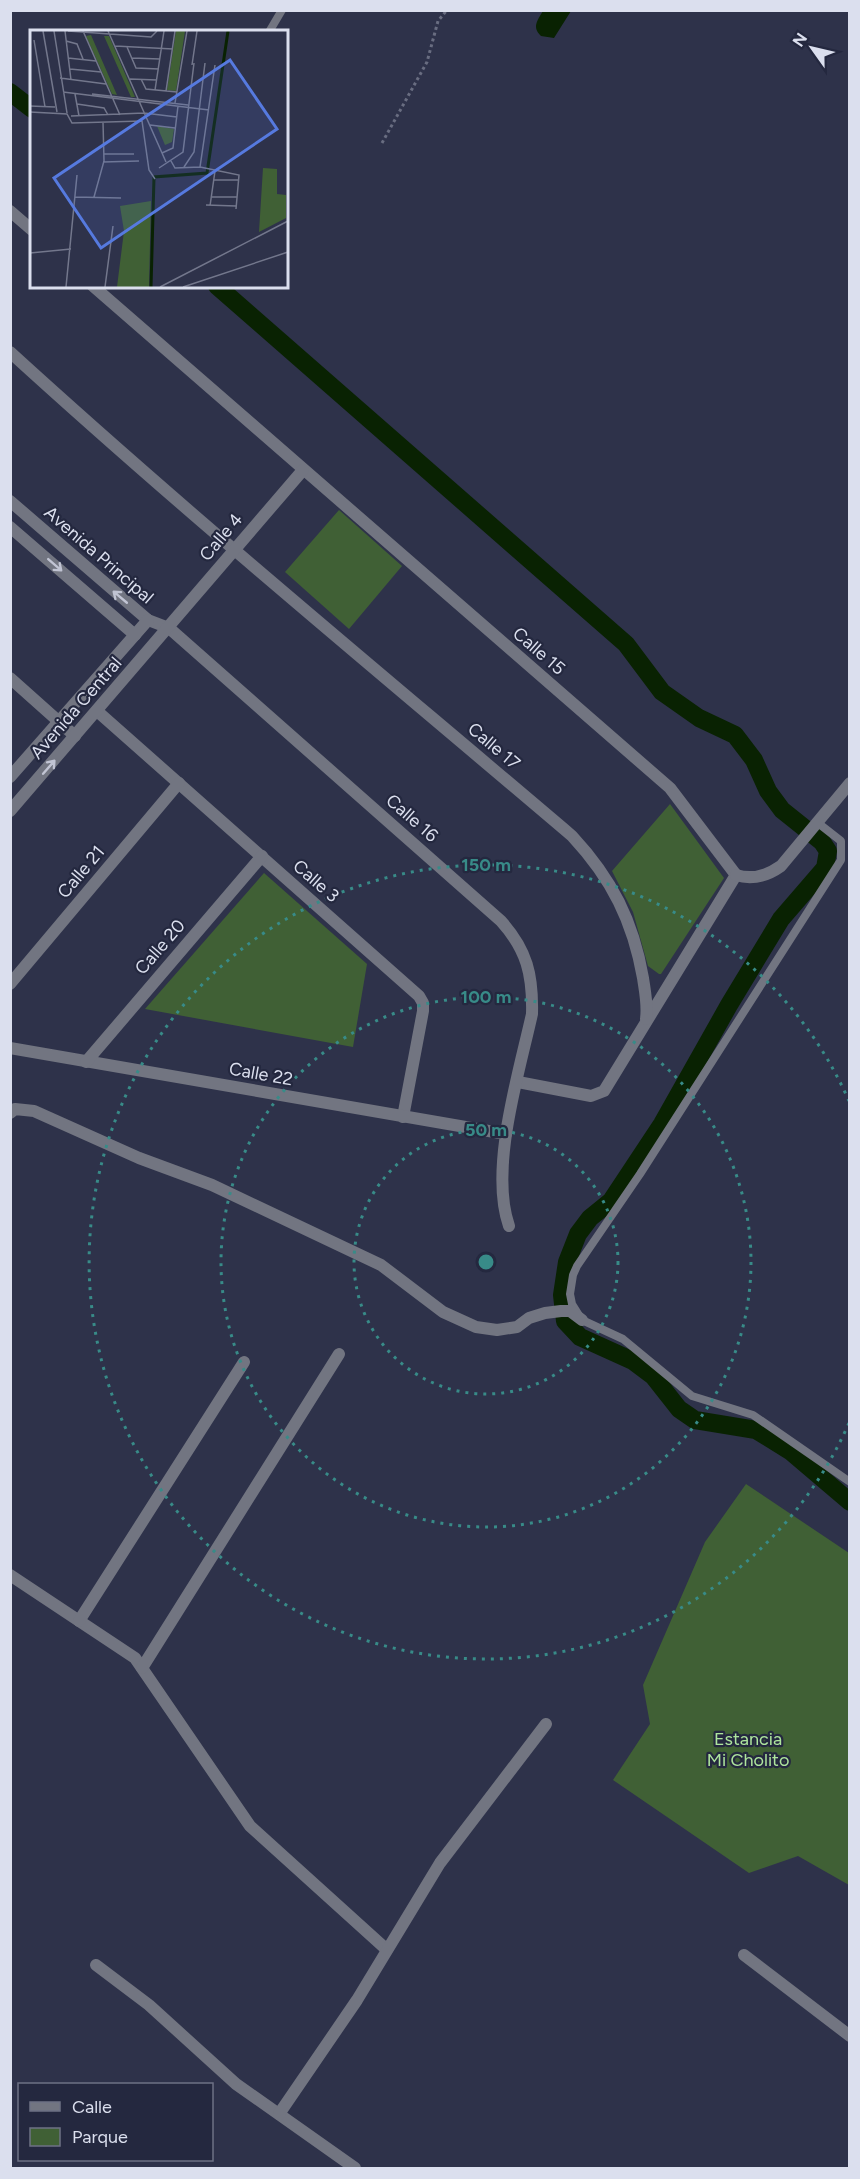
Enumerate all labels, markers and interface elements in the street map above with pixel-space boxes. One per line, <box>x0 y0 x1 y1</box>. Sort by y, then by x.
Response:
north arrow <box>782 18 842 78</box>
text: N <box>789 29 811 50</box>
inset map <box>30 30 288 288</box>
street label: Avenida Principal <box>40 502 158 608</box>
street label: Calle 4 <box>195 509 247 565</box>
one-way arrow <box>47 559 63 572</box>
one-way arrow <box>113 590 128 604</box>
street label: Calle 15 <box>508 622 570 680</box>
street label: Avenida Central <box>26 652 126 764</box>
street label: Calle 17 <box>463 718 525 774</box>
one-way arrow <box>42 760 56 775</box>
street label: Calle 16 <box>381 789 443 847</box>
street label: Calle 21 <box>53 841 109 903</box>
text: 150 m <box>461 854 511 876</box>
street label: Calle 3 <box>288 855 344 907</box>
street label: Calle 20 <box>130 915 190 979</box>
text: 100 m <box>461 986 511 1008</box>
street label: Calle 22 <box>227 1058 295 1090</box>
text: 50 m <box>465 1119 507 1141</box>
centre of rings <box>476 1252 496 1272</box>
park label: Estancia Mi Cholito <box>707 1728 789 1771</box>
legend <box>18 2083 213 2161</box>
text: Calle <box>72 2096 112 2118</box>
text: Parque <box>72 2126 128 2148</box>

